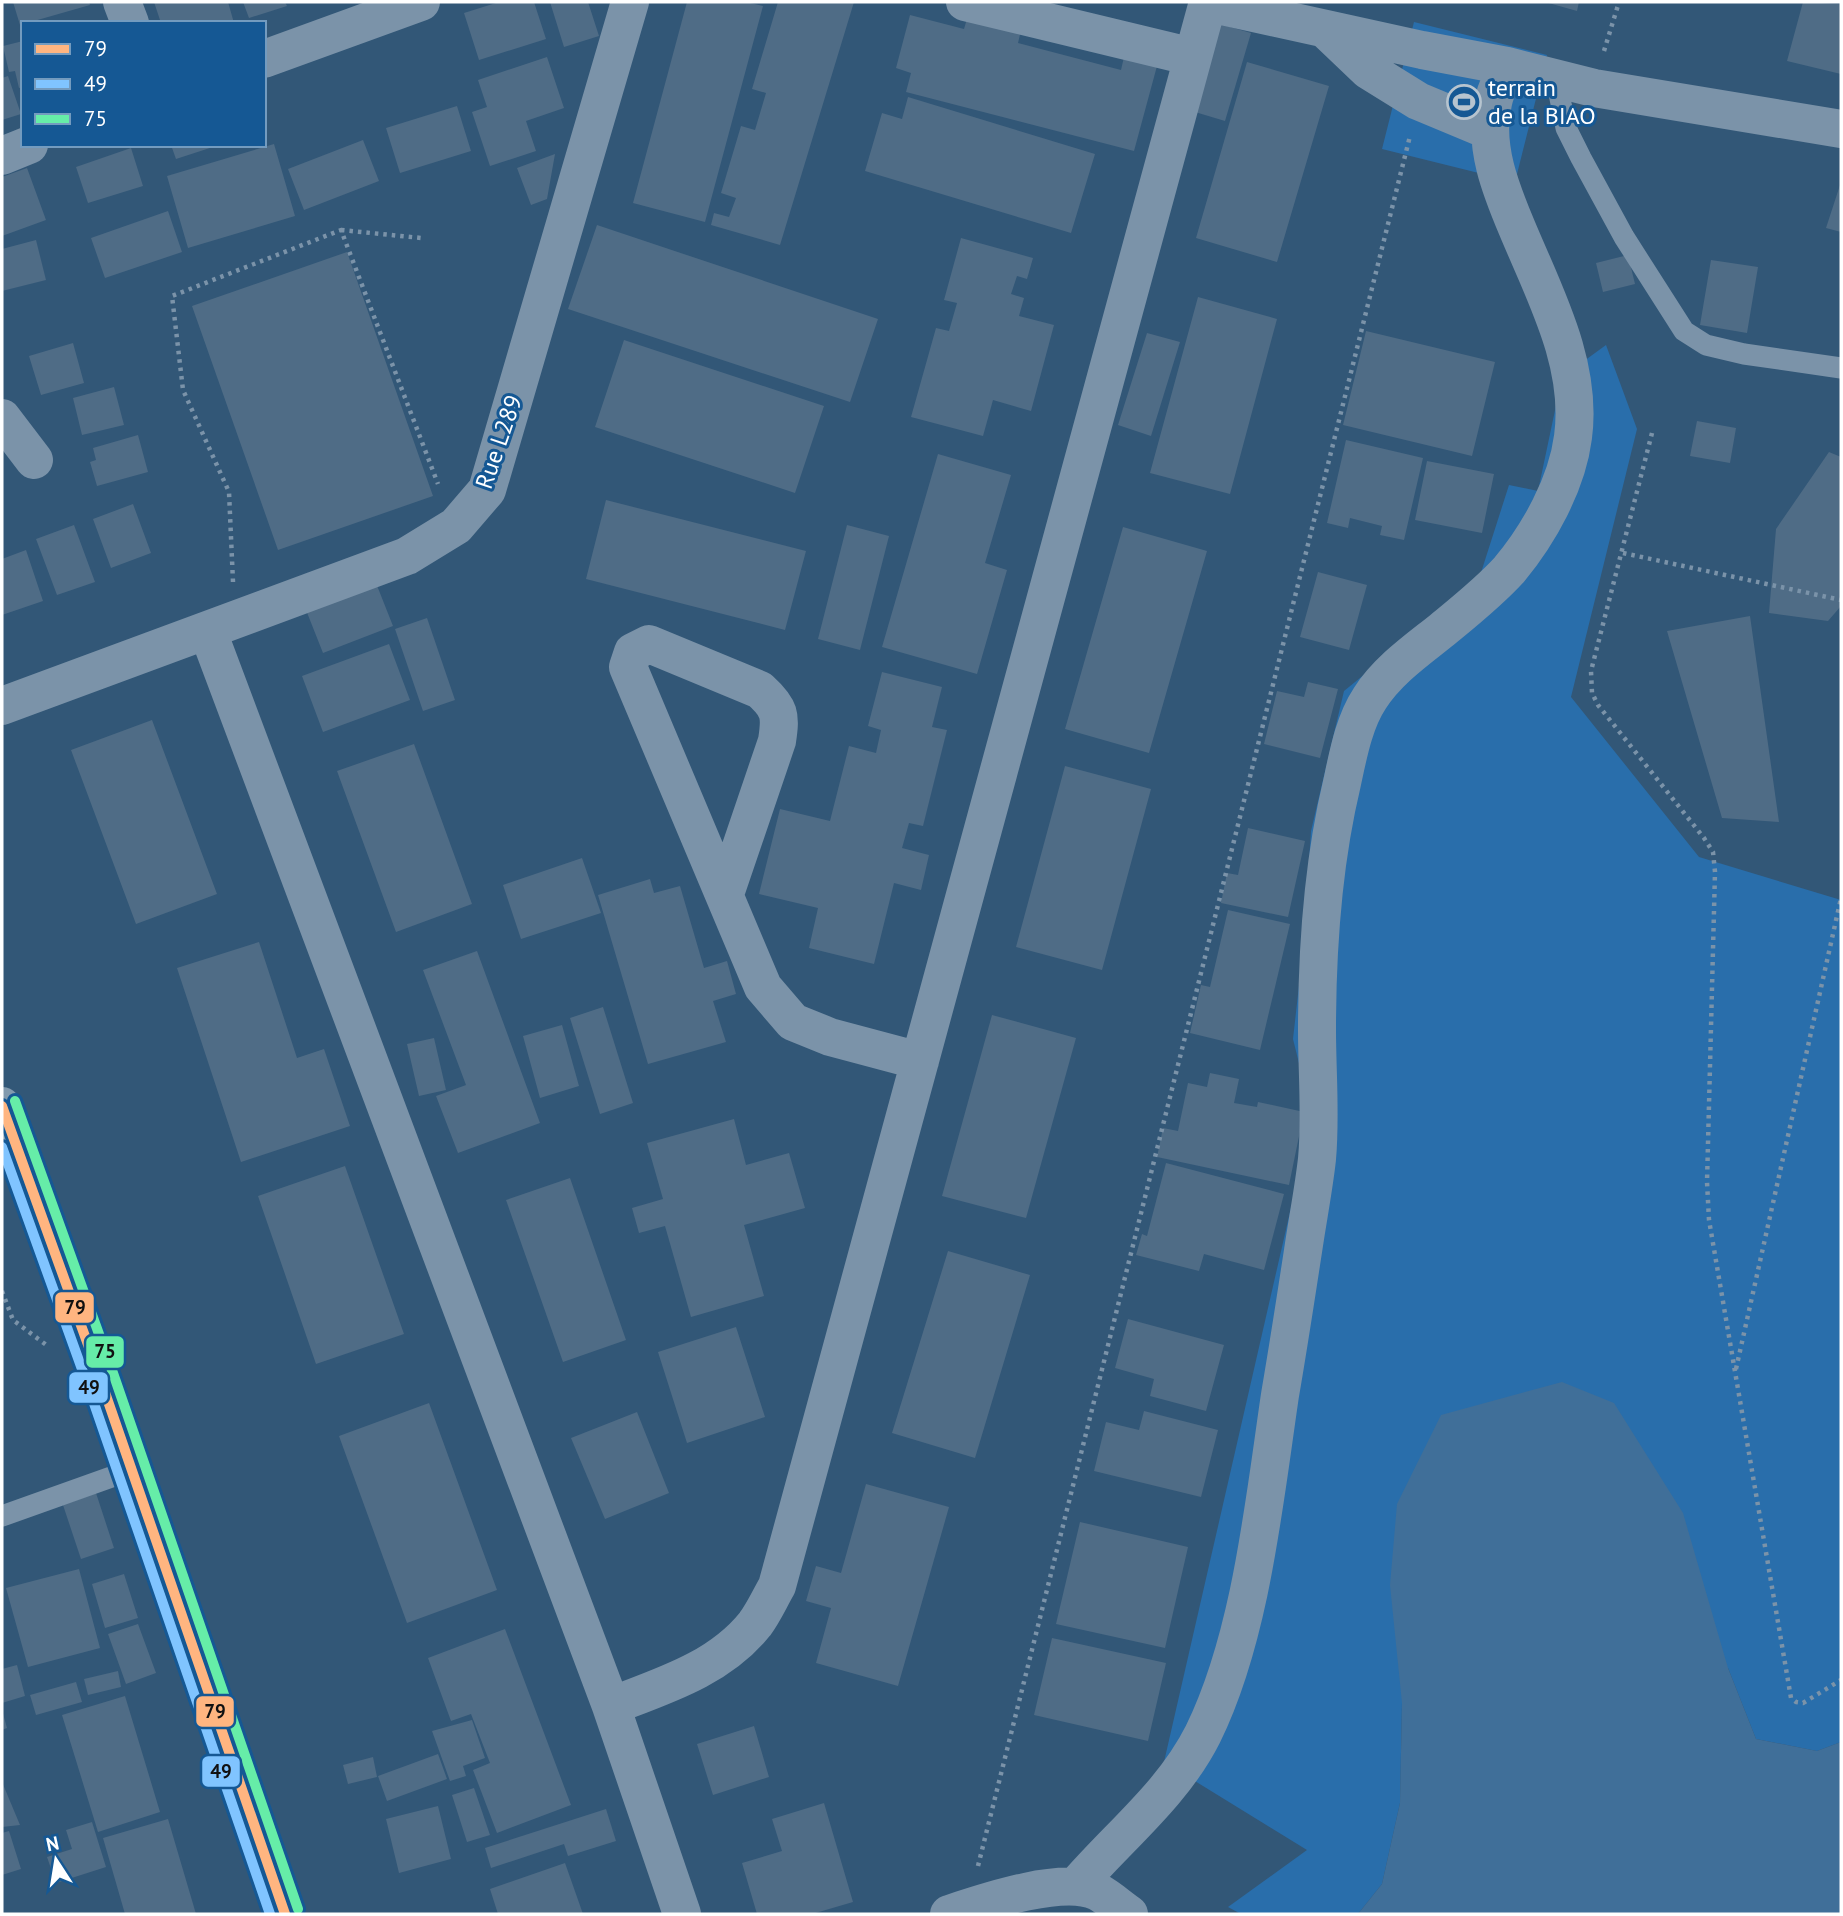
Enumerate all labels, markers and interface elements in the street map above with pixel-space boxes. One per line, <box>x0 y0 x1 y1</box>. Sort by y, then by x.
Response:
legend <box>21 21 266 147</box>
text: 79 <box>84 35 107 62</box>
text: 49 <box>84 70 107 97</box>
place label: terrain de la BIAO <box>1488 72 1596 131</box>
sports icon: terrain de la BIAO <box>1445 83 1483 121</box>
text: 75 <box>84 105 107 132</box>
street label: Rue L289 <box>468 391 529 493</box>
line badge: 79 <box>54 1291 95 1324</box>
text: 79 <box>64 1295 86 1319</box>
line badge: 75 <box>85 1335 125 1369</box>
text: 75 <box>94 1339 116 1363</box>
line badge: 49 <box>68 1371 109 1404</box>
text: 49 <box>78 1375 100 1399</box>
line badge: 79 <box>195 1695 235 1728</box>
text: 79 <box>204 1699 226 1723</box>
line badge: 49 <box>201 1755 241 1788</box>
text: 49 <box>210 1759 232 1783</box>
north arrow <box>21 1825 91 1895</box>
text: N <box>44 1830 61 1856</box>

